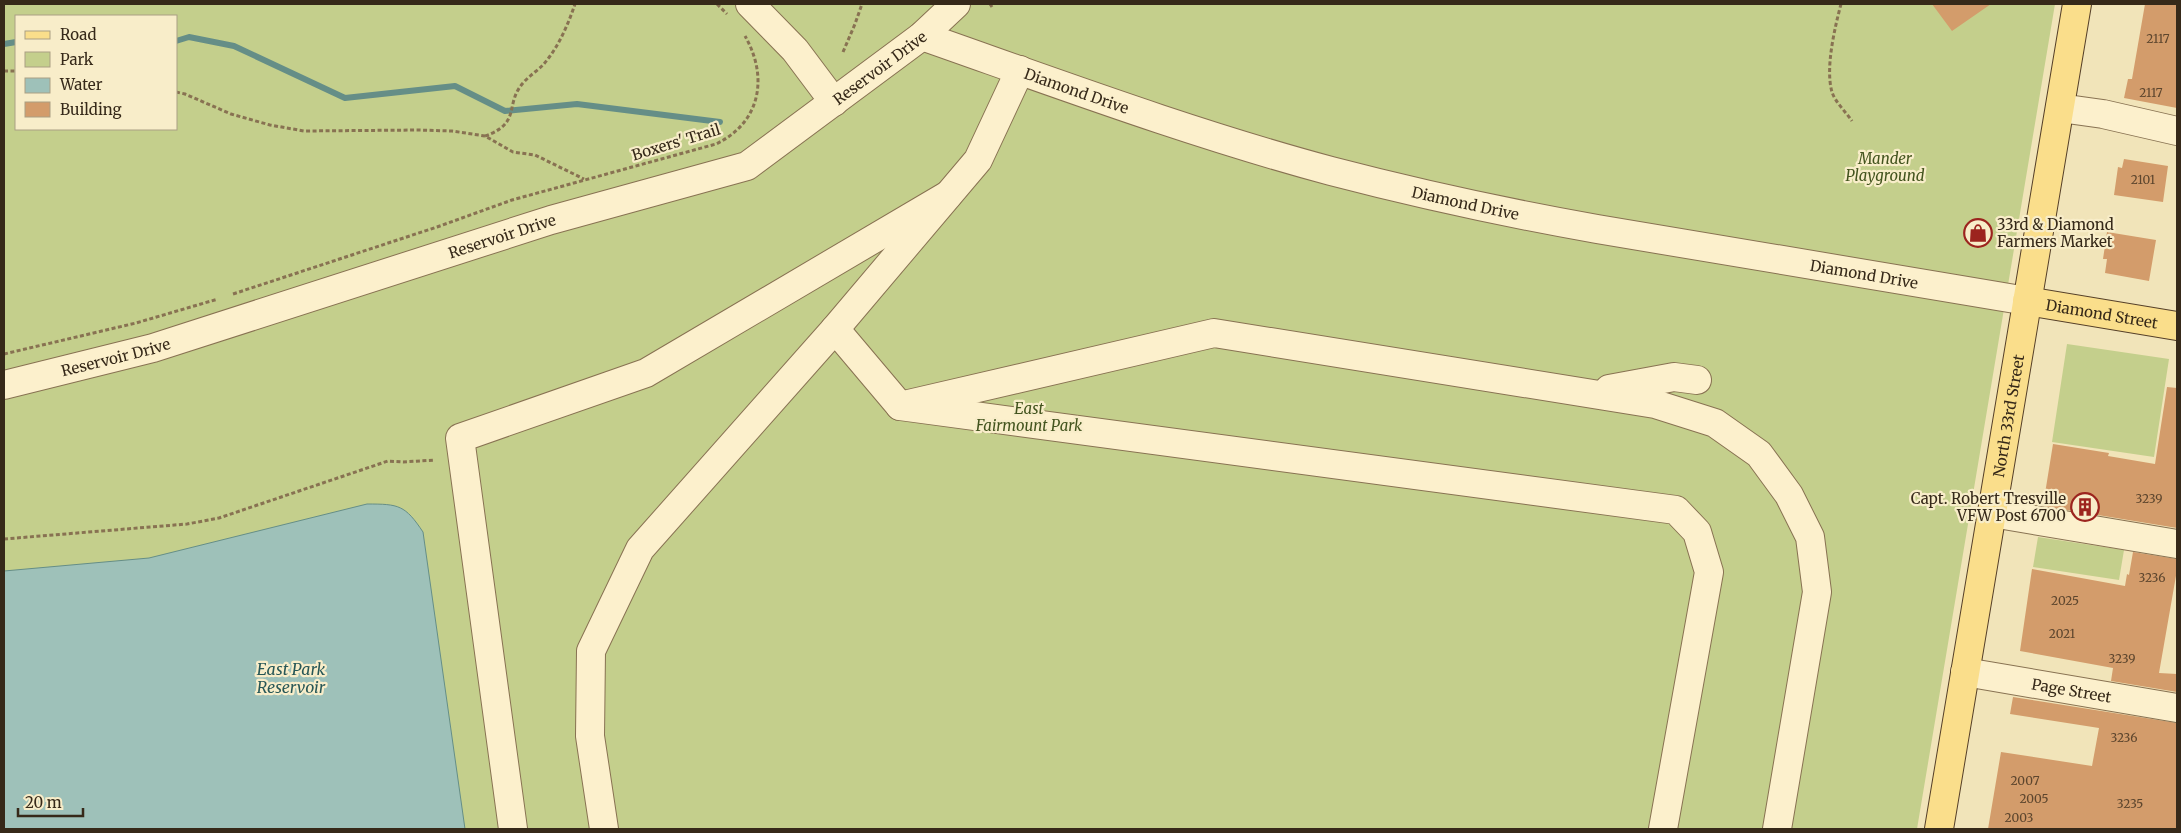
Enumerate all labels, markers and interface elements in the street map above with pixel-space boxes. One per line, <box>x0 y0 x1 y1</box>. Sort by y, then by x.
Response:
legend <box>15 15 178 130</box>
text: Road <box>60 25 96 44</box>
street label: Reservoir Drive <box>829 26 930 109</box>
house number: 2117 <box>2146 31 2170 46</box>
text: Park <box>60 50 94 69</box>
street label: Diamond Drive <box>1022 63 1132 117</box>
text: Water <box>59 75 103 94</box>
house number: 2117 <box>2139 85 2163 100</box>
text: Building <box>60 100 122 119</box>
street label: Boxers' Trail <box>629 119 723 164</box>
park label: Mander Playground <box>1846 149 1925 185</box>
house number: 2101 <box>2131 172 2156 187</box>
street label: Diamond Drive <box>1410 182 1521 224</box>
street label: Reservoir Drive <box>446 210 558 262</box>
place label: 33rd & Diamond Farmers Market <box>1997 215 2114 251</box>
shop icon: 33rd & Diamond Farmers Market <box>1963 218 1993 248</box>
street label: Diamond Drive <box>1809 255 1920 292</box>
street label: Diamond Street <box>2045 295 2160 332</box>
street label: Reservoir Drive <box>59 334 173 380</box>
street label: North 33rd Street <box>1989 353 2028 479</box>
park label: East Fairmount Park <box>975 399 1083 435</box>
place label: Capt. Robert Tresville VFW Post 6700 <box>1911 489 2066 525</box>
house number: 3239 <box>2136 491 2162 506</box>
building icon: Capt. Robert Tresville VFW Post 6700 <box>2070 492 2100 522</box>
house number: 3236 <box>2138 570 2166 585</box>
house number: 2025 <box>2051 593 2079 608</box>
house number: 2021 <box>2049 626 2076 641</box>
house number: 3239 <box>2109 651 2135 666</box>
water label: East Park Reservoir <box>257 659 326 697</box>
street label: Page Street <box>2030 674 2113 706</box>
house number: 3236 <box>2110 730 2138 745</box>
house number: 2007 <box>2010 773 2040 788</box>
scale bar <box>18 786 82 818</box>
house number: 2005 <box>2019 791 2049 806</box>
text: 20 m <box>25 793 62 812</box>
house number: 3235 <box>2117 796 2143 811</box>
house number: 2003 <box>2005 810 2034 825</box>

